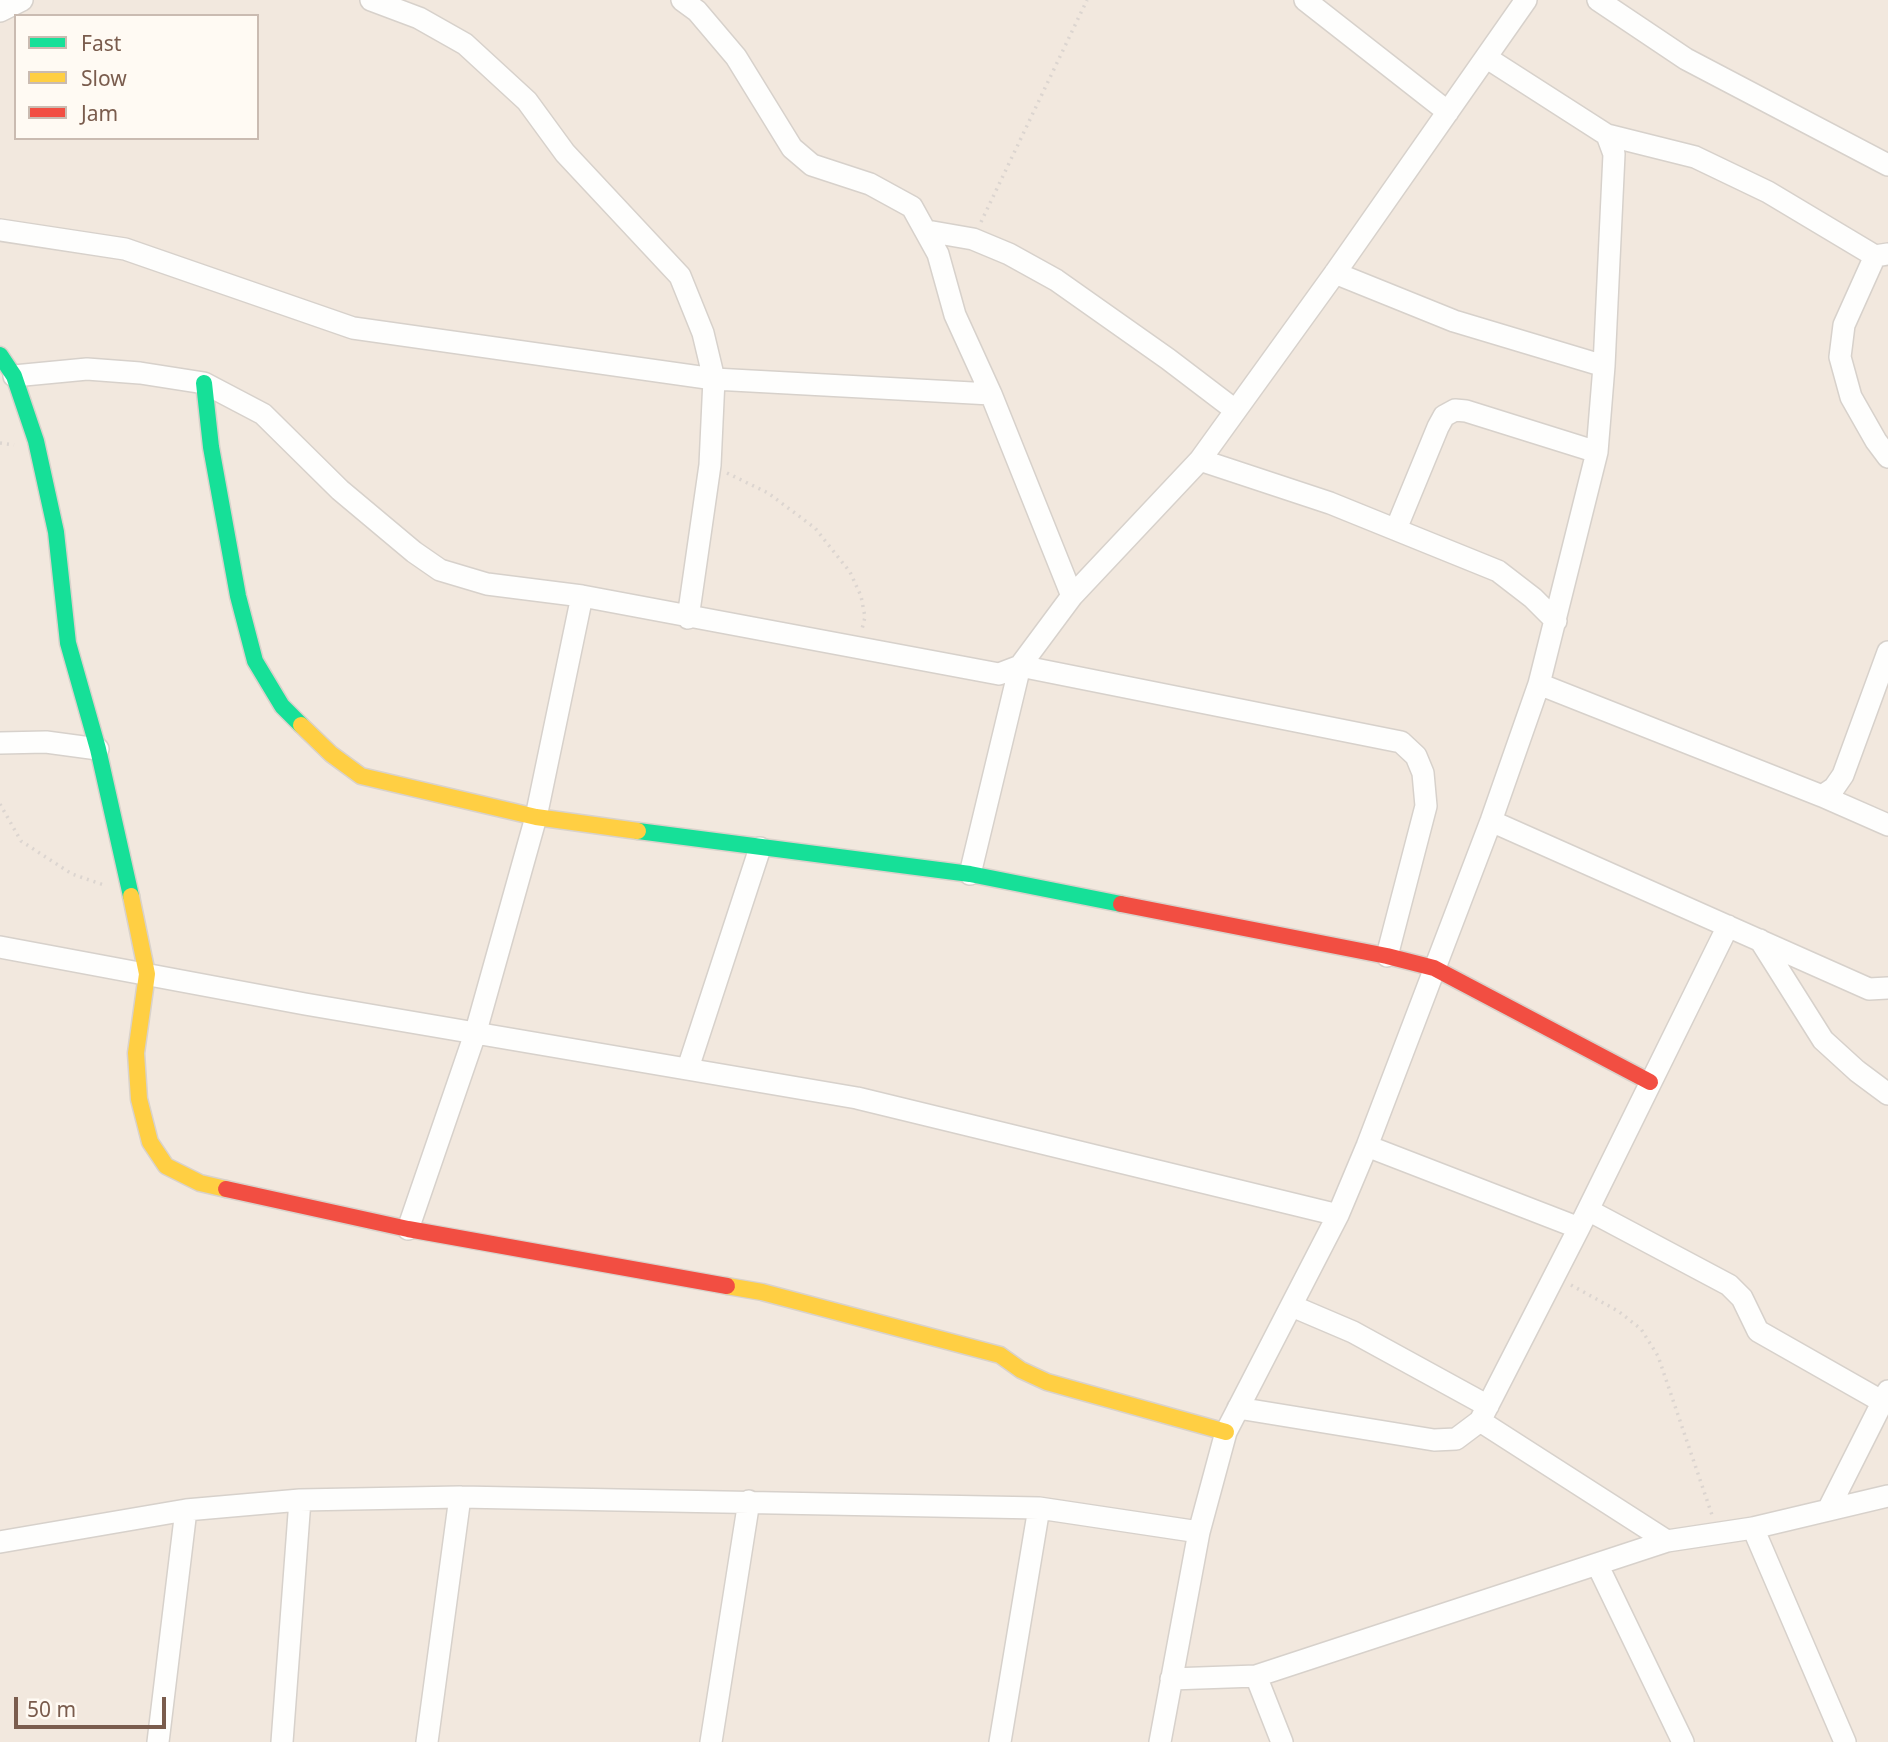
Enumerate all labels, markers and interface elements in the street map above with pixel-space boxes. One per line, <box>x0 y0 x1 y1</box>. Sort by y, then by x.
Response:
legend <box>14 14 259 140</box>
text: Fast <box>81 29 121 57</box>
text: Slow <box>81 64 127 92</box>
text: Jam <box>81 99 118 127</box>
scale bar <box>18 1682 170 1726</box>
text: 50 m <box>27 1695 76 1723</box>

